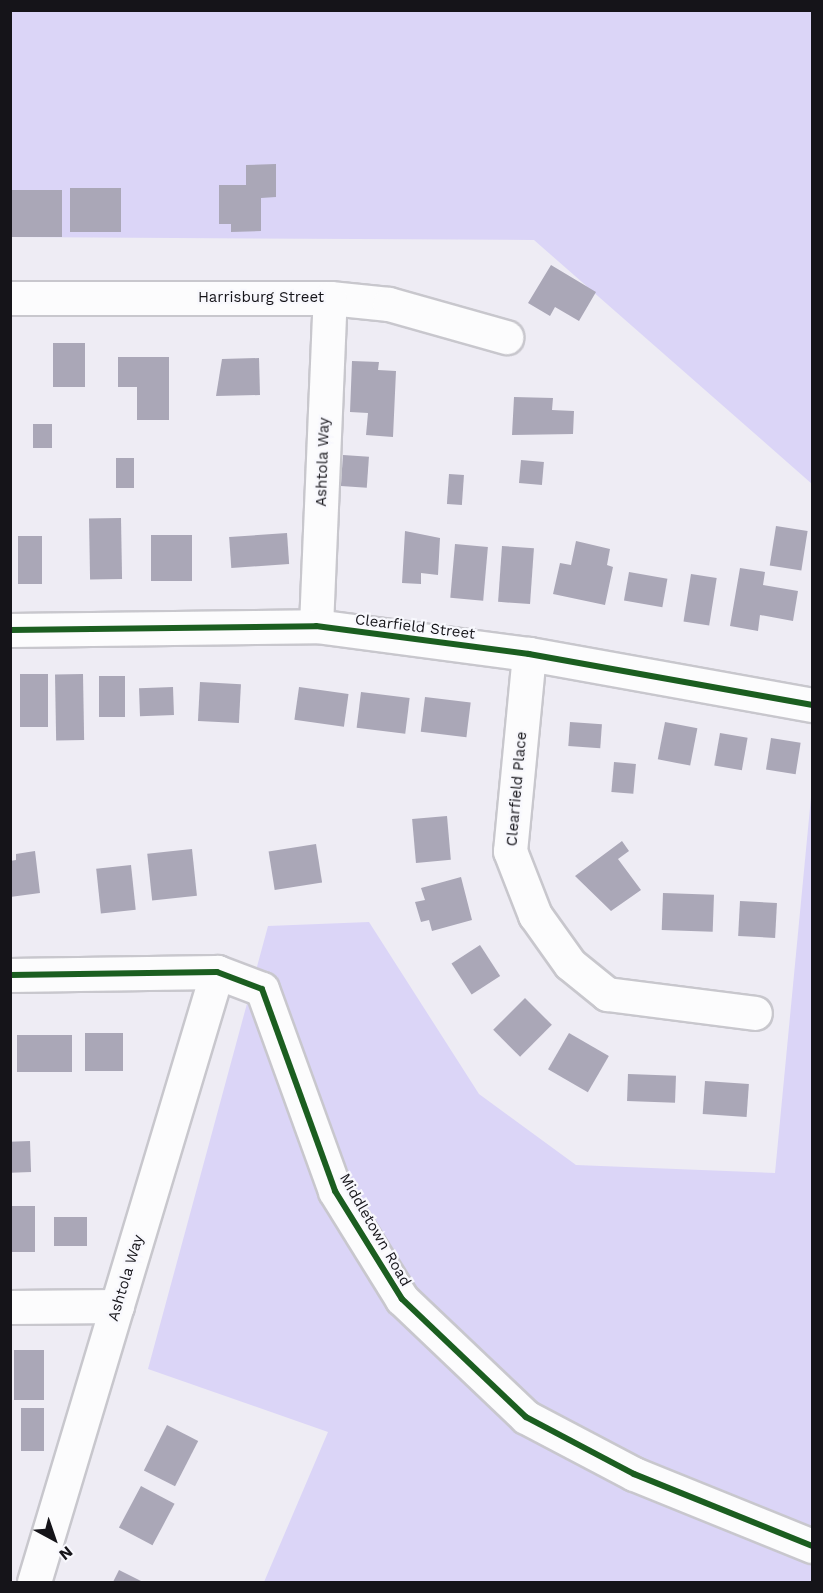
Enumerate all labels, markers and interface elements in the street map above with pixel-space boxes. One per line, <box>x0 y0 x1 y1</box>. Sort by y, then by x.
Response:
street label: Harrisburg Street <box>198 289 324 307</box>
street label: Ashtola Way <box>312 417 334 507</box>
street label: Clearfield Street <box>354 611 476 643</box>
street label: Clearfield Place <box>503 731 531 847</box>
street label: Middletown Road <box>335 1170 415 1290</box>
street label: Ashtola Way <box>104 1232 148 1324</box>
north arrow <box>24 1509 84 1569</box>
text: N <box>55 1542 77 1564</box>

